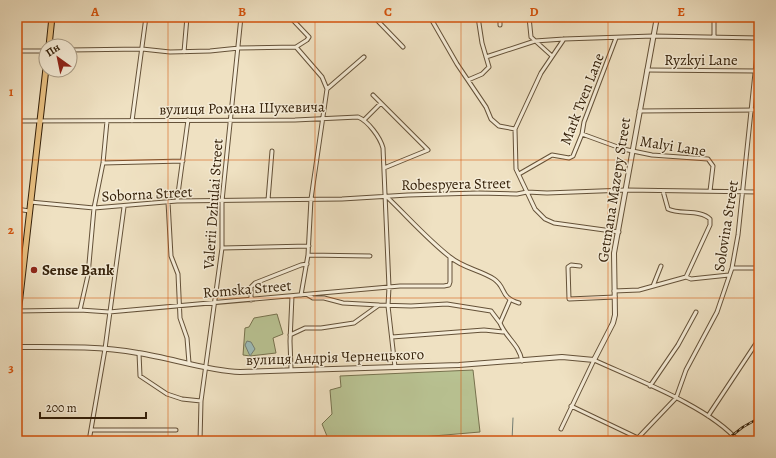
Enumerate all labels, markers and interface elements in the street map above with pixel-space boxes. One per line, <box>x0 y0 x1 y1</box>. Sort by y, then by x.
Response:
text: A <box>90 3 100 20</box>
text: B <box>238 3 246 20</box>
text: C <box>384 3 392 20</box>
text: D <box>529 3 539 20</box>
text: E <box>677 3 685 20</box>
north arrow <box>38 38 78 78</box>
text: Пн <box>43 40 63 60</box>
street label: Mark Tven Lane <box>555 50 609 148</box>
street label: Ryzkyi Lane <box>664 50 738 70</box>
text: 1 <box>9 83 14 100</box>
street label: вулиця Романа Шухевича <box>159 97 325 119</box>
street label: Getmana Mazepy Street <box>593 116 635 264</box>
street label: Malyi Lane <box>639 131 708 161</box>
street label: Valerii Dzhulai Street <box>198 138 228 271</box>
street label: Robespyera Street <box>401 173 511 195</box>
street label: Solovina Street <box>709 179 743 273</box>
street label: Soborna Street <box>101 182 193 206</box>
text: 2 <box>8 221 15 238</box>
place label: Sense Bank <box>42 260 114 280</box>
marker: Sense Bank <box>29 265 39 275</box>
street label: Romska Street <box>202 275 292 303</box>
street label: вулиця Андрія Чернецького <box>246 344 424 370</box>
text: 3 <box>8 359 14 376</box>
scale bar <box>40 394 146 420</box>
text: 200 m <box>46 400 77 416</box>

